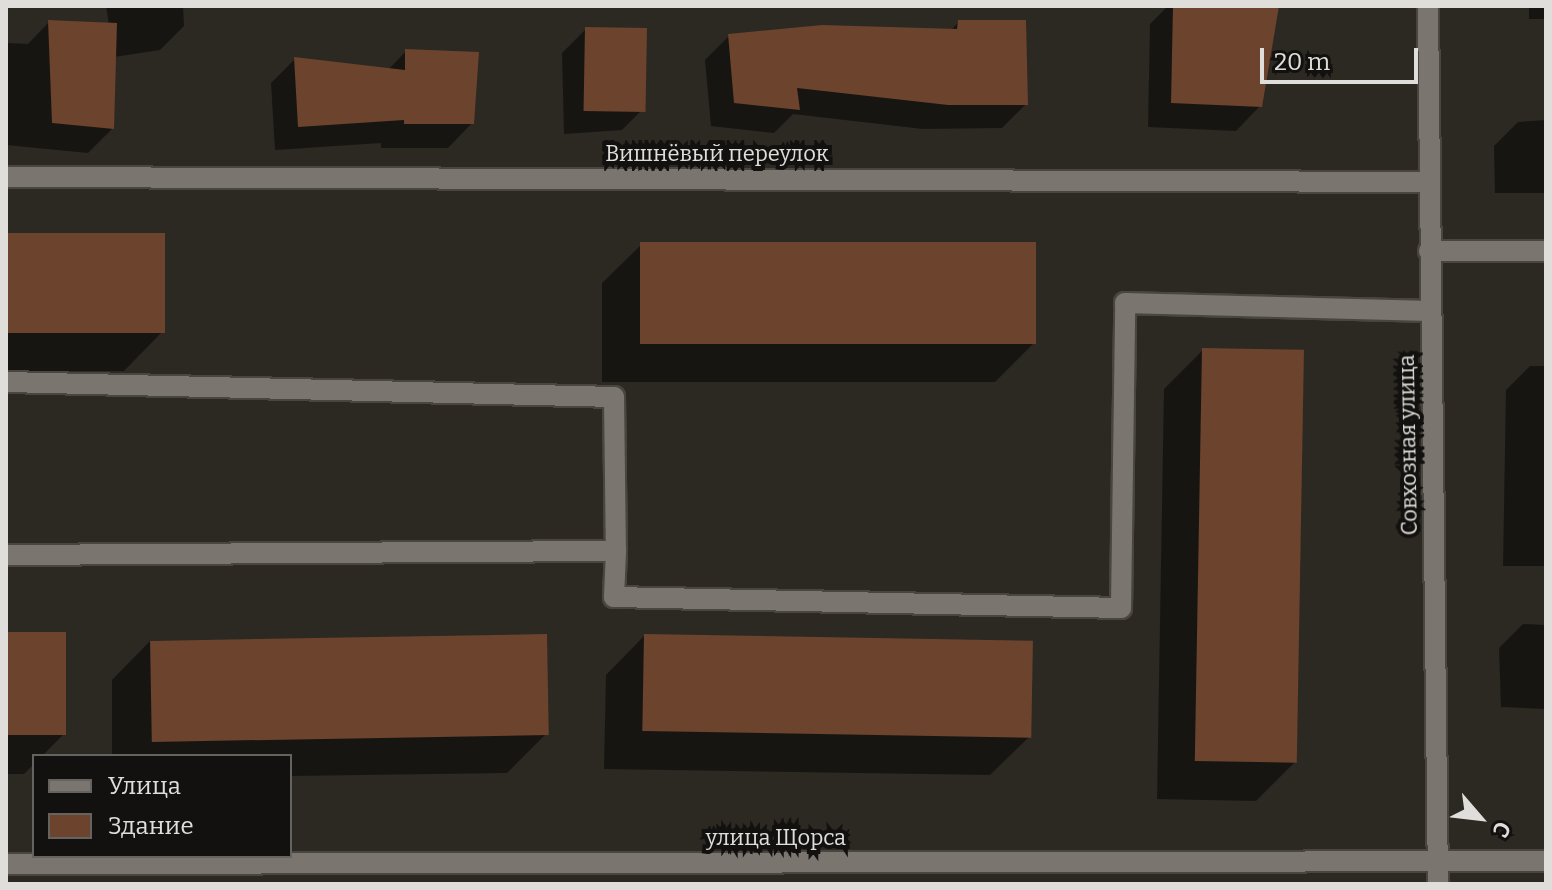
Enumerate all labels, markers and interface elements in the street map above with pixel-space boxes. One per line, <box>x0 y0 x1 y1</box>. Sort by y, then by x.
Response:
scale bar <box>1264 32 1422 82</box>
text: 20 m <box>1274 48 1330 76</box>
street label: Вишнёвый переулок <box>605 141 829 167</box>
street label: Совхозная улица <box>1393 354 1423 536</box>
legend <box>32 754 292 858</box>
text: Улица <box>108 772 181 800</box>
north arrow <box>1440 778 1520 858</box>
text: Здание <box>108 812 194 840</box>
text: С <box>1486 817 1517 842</box>
street label: улица Щорса <box>706 825 846 851</box>

